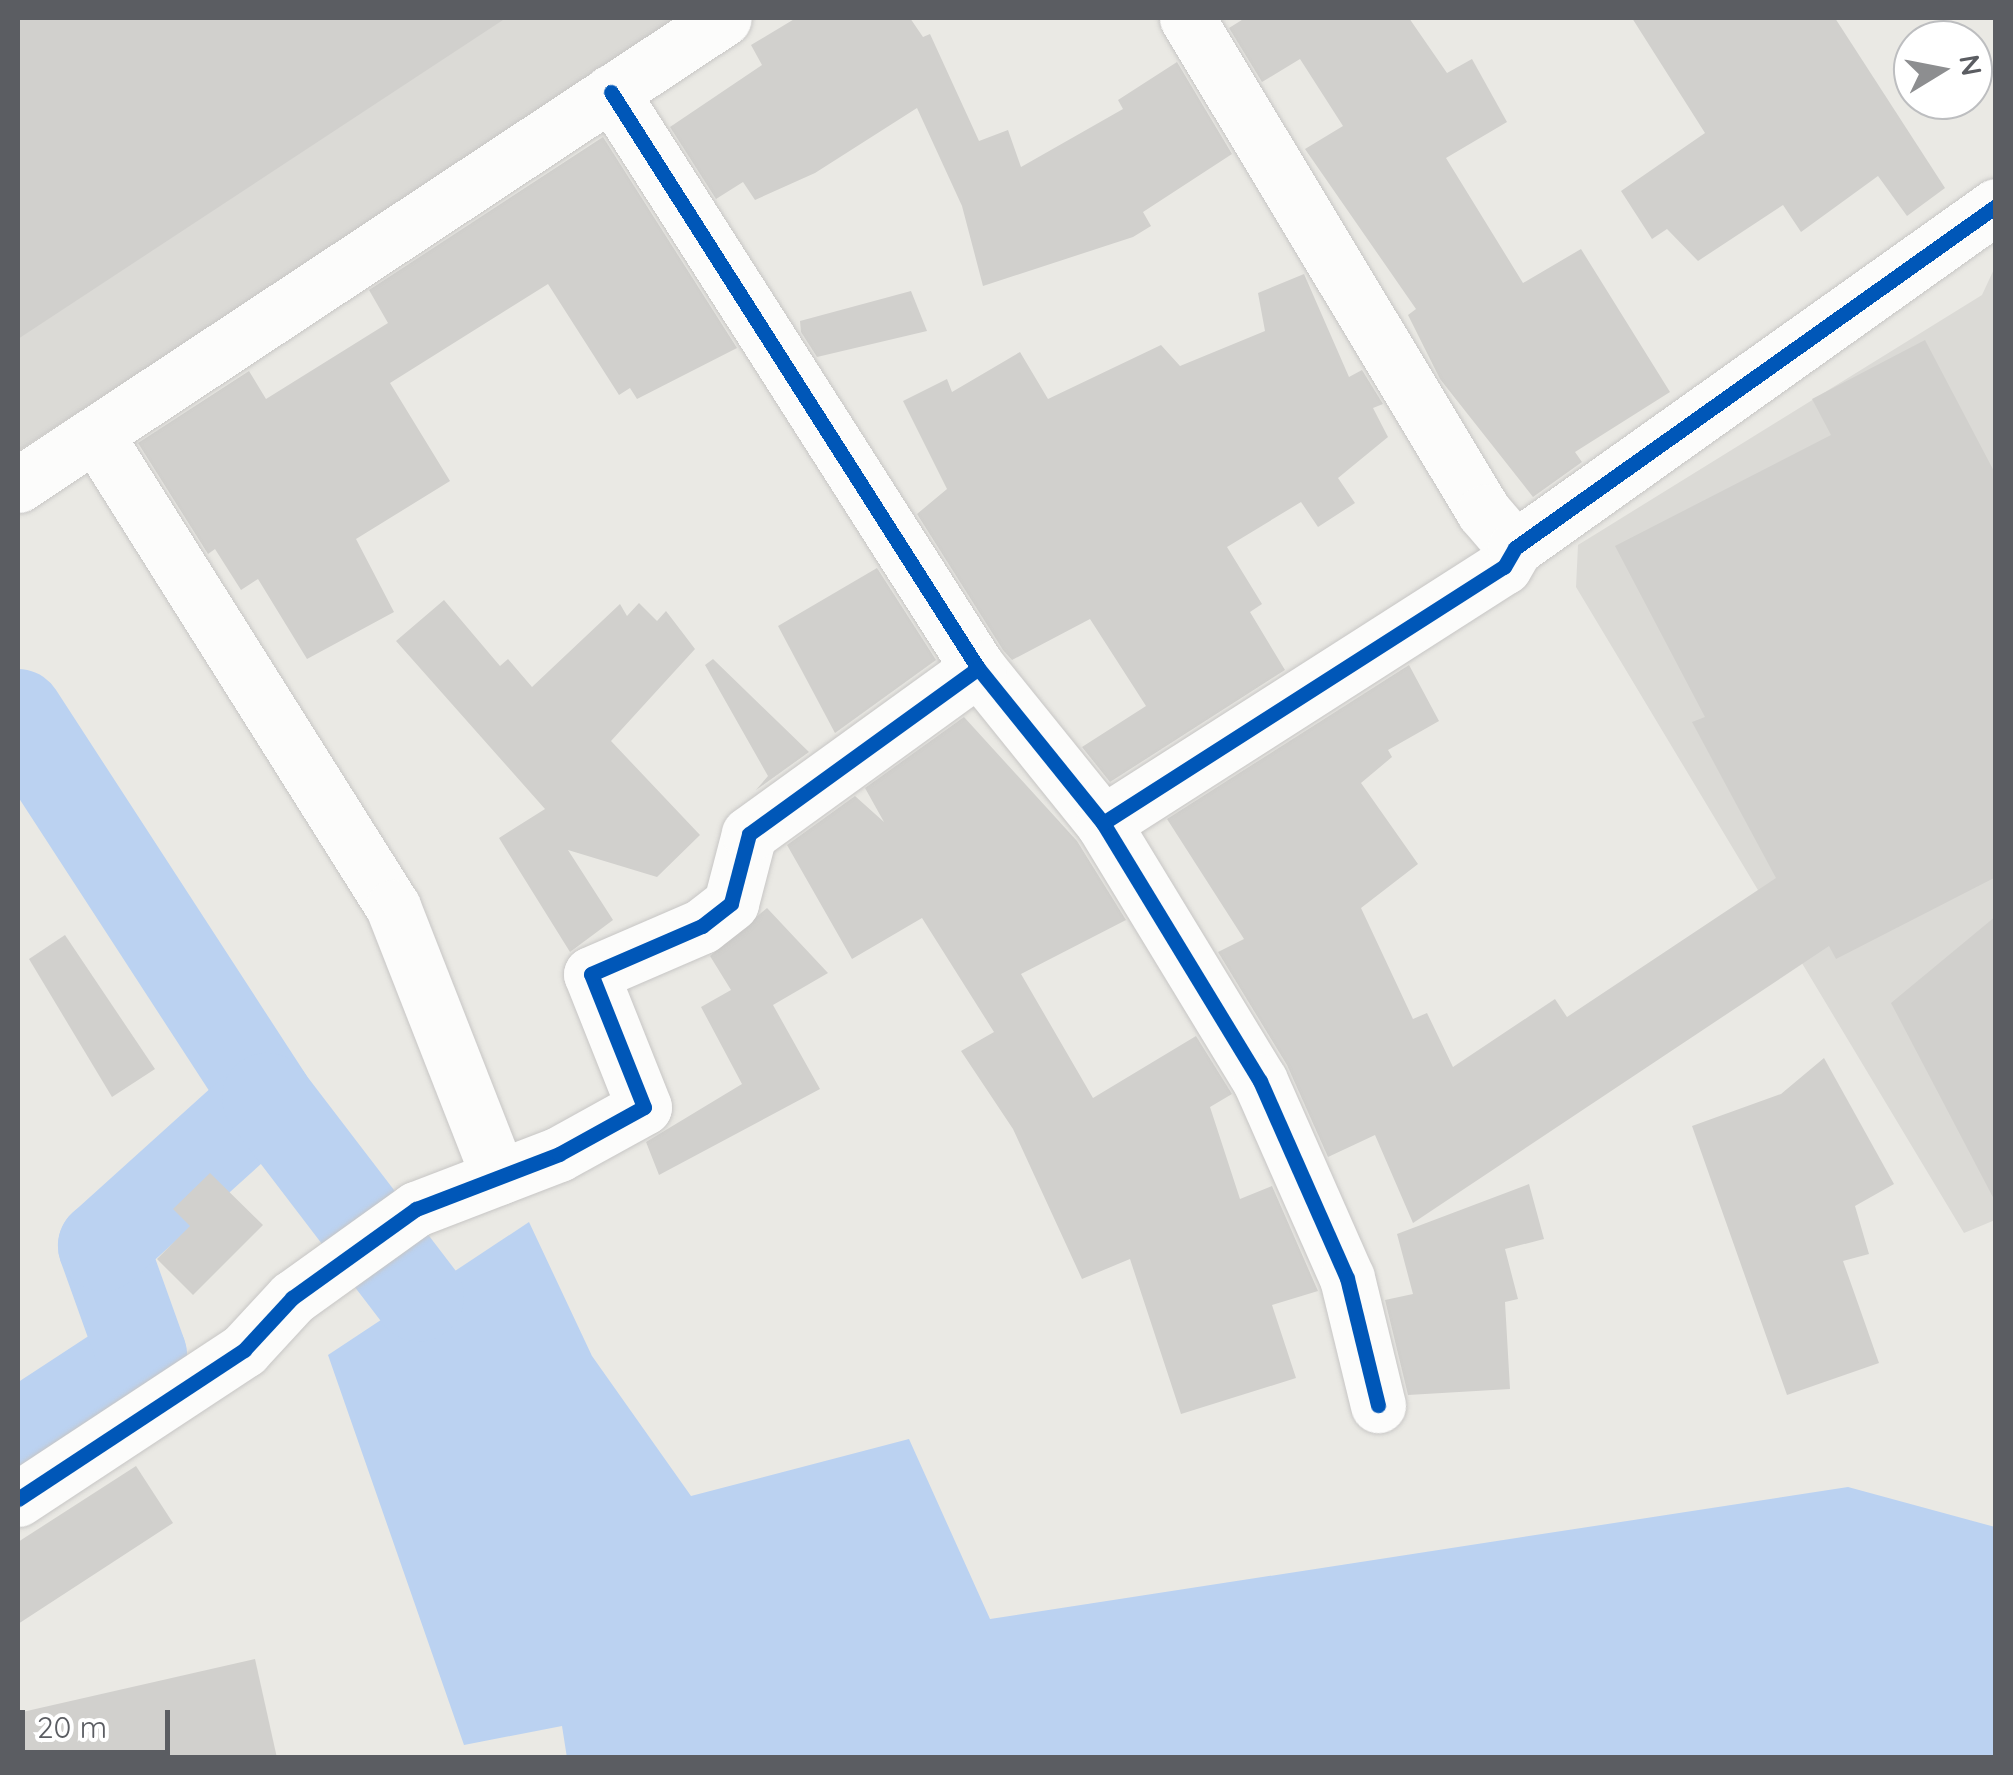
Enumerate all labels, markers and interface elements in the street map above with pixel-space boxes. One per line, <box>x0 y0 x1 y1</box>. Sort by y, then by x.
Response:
north arrow <box>1893 20 1993 120</box>
text: N <box>1952 52 1990 78</box>
scale bar <box>25 1690 175 1752</box>
text: 20 m <box>37 1708 107 1746</box>

